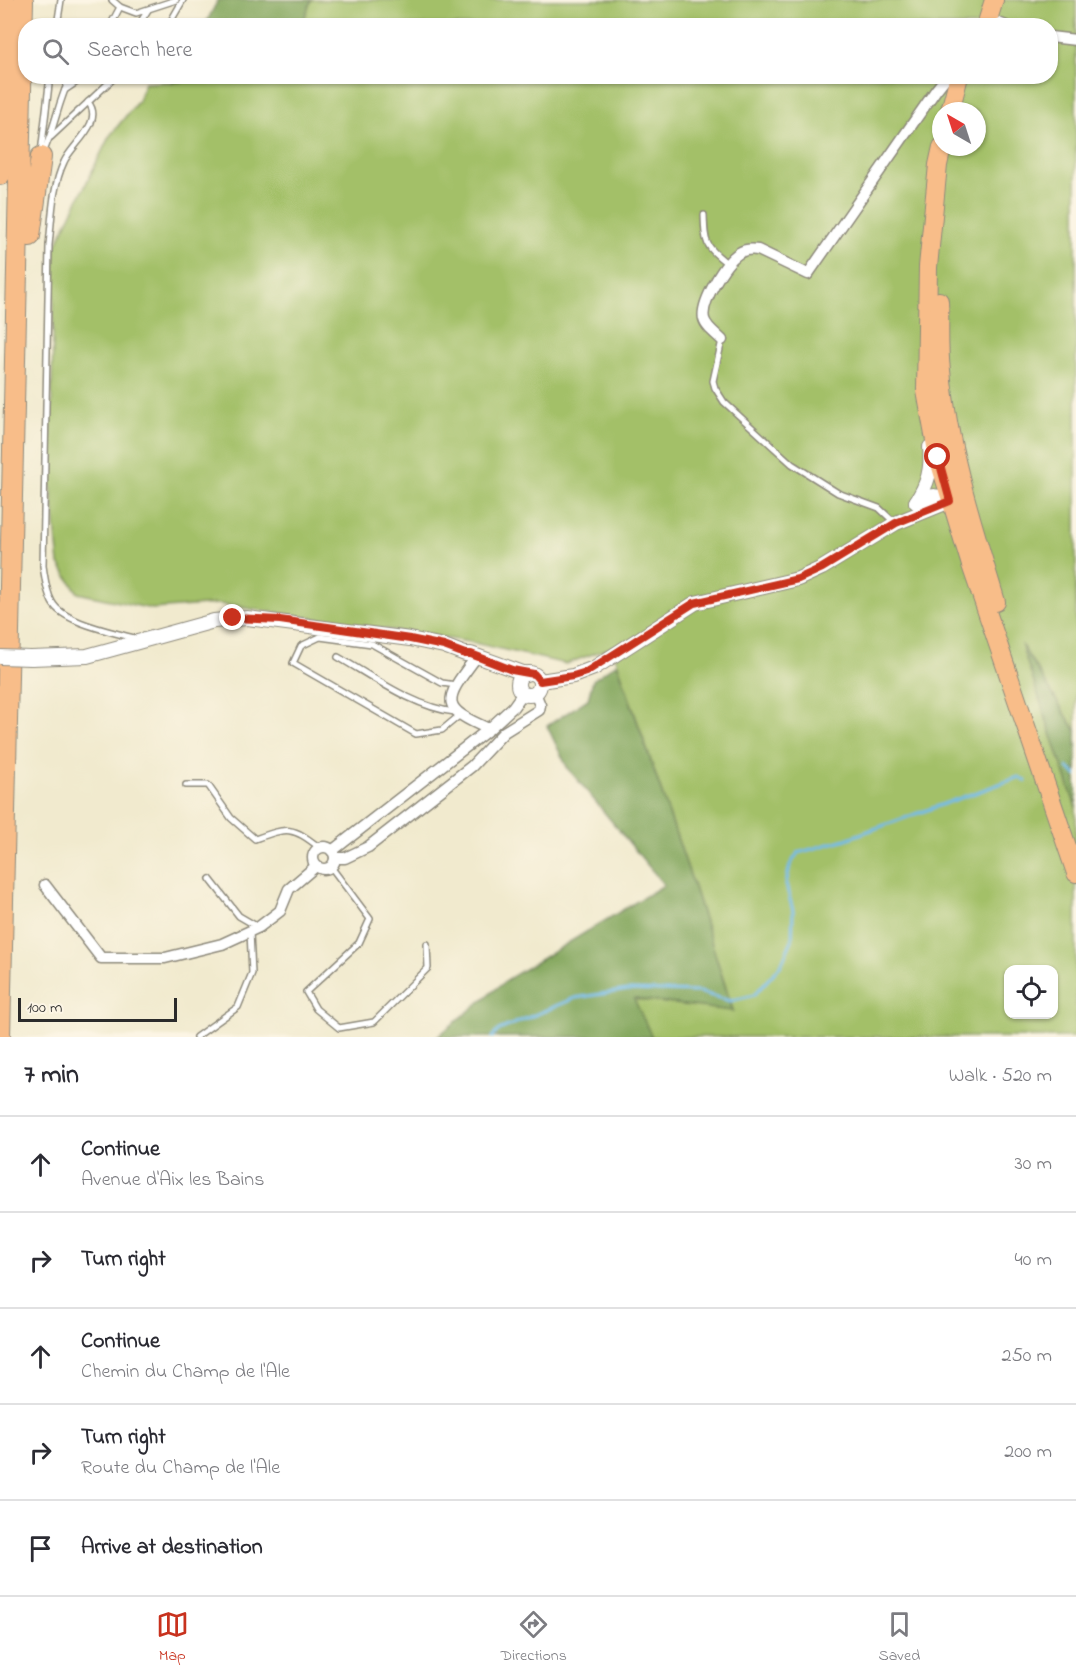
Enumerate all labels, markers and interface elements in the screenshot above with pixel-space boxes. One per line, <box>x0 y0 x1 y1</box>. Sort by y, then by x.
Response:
search box <box>18 18 1058 84</box>
icon: search <box>39 35 72 68</box>
text: Search here <box>87 35 192 67</box>
north arrow <box>932 102 986 156</box>
route start <box>924 443 950 469</box>
route end <box>219 604 245 630</box>
map controls <box>1004 965 1058 1019</box>
button: locate <box>1004 965 1058 1019</box>
scale bar <box>18 995 177 1022</box>
text: 100 m <box>27 996 62 1020</box>
text: 7 min <box>24 1057 79 1095</box>
text: Walk · 520 m <box>949 1062 1052 1091</box>
text: Continue <box>81 1134 160 1166</box>
icon: ahead <box>24 1148 57 1181</box>
text: 30 m <box>1015 1150 1052 1179</box>
text: Avenue d'Aix les Bains <box>81 1166 264 1195</box>
icon: right <box>24 1244 57 1277</box>
text: Turn right <box>81 1244 166 1276</box>
text: 40 m <box>1015 1246 1052 1275</box>
text: Continue <box>81 1326 160 1358</box>
icon: ahead <box>24 1340 57 1373</box>
text: 250 m <box>1001 1342 1052 1371</box>
text: Chemin du Champ de l'Ale <box>81 1358 290 1387</box>
text: Turn right <box>81 1422 166 1454</box>
icon: right <box>24 1436 57 1469</box>
text: 200 m <box>1004 1438 1052 1467</box>
text: Route du Champ de l'Ale <box>81 1454 280 1483</box>
icon: arrive <box>24 1532 57 1565</box>
text: Arrive at destination <box>81 1532 263 1564</box>
tab: Map <box>156 1608 189 1668</box>
tab: Directions <box>500 1608 567 1668</box>
tab: Saved <box>878 1608 920 1668</box>

